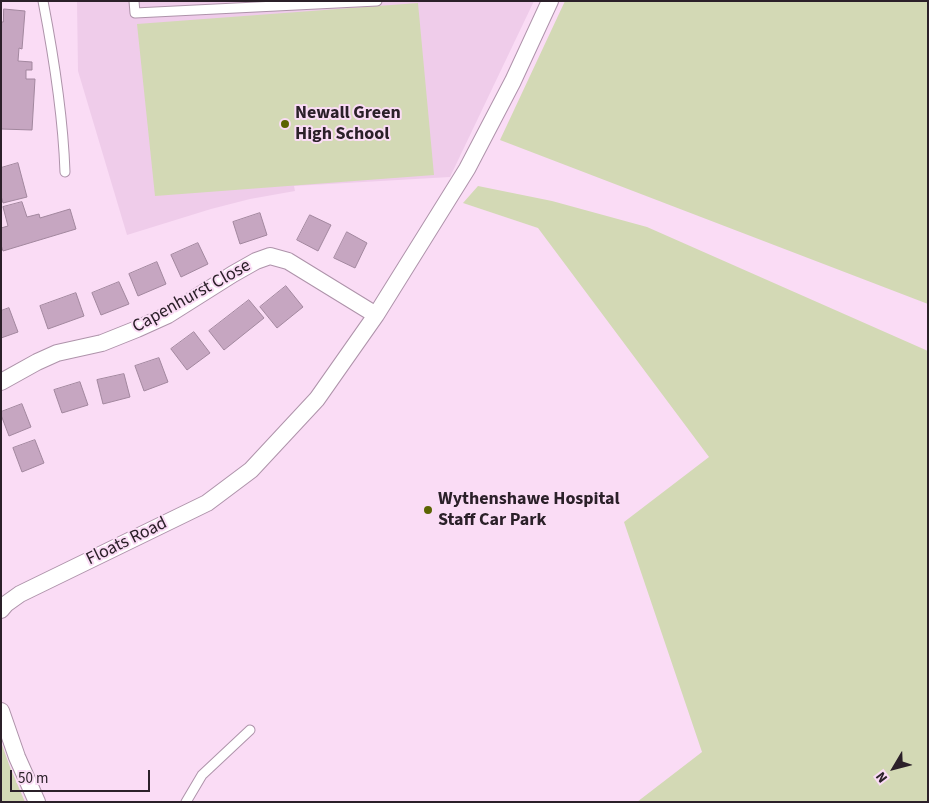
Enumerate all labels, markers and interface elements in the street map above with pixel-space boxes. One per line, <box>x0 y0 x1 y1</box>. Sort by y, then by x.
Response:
place label: Newall Green High School <box>295 103 401 146</box>
marker: Newall Green High School <box>279 118 291 130</box>
street label: Capenhurst Close <box>129 256 255 338</box>
place label: Wythenshawe Hospital Staff Car Park <box>438 489 620 532</box>
marker: Wythenshawe Hospital Staff Car Park <box>422 504 434 516</box>
street label: Floats Road <box>83 513 171 571</box>
north arrow <box>869 743 919 793</box>
scale bar <box>12 760 152 792</box>
text: N <box>871 767 893 787</box>
text: 50 m <box>18 768 48 789</box>

